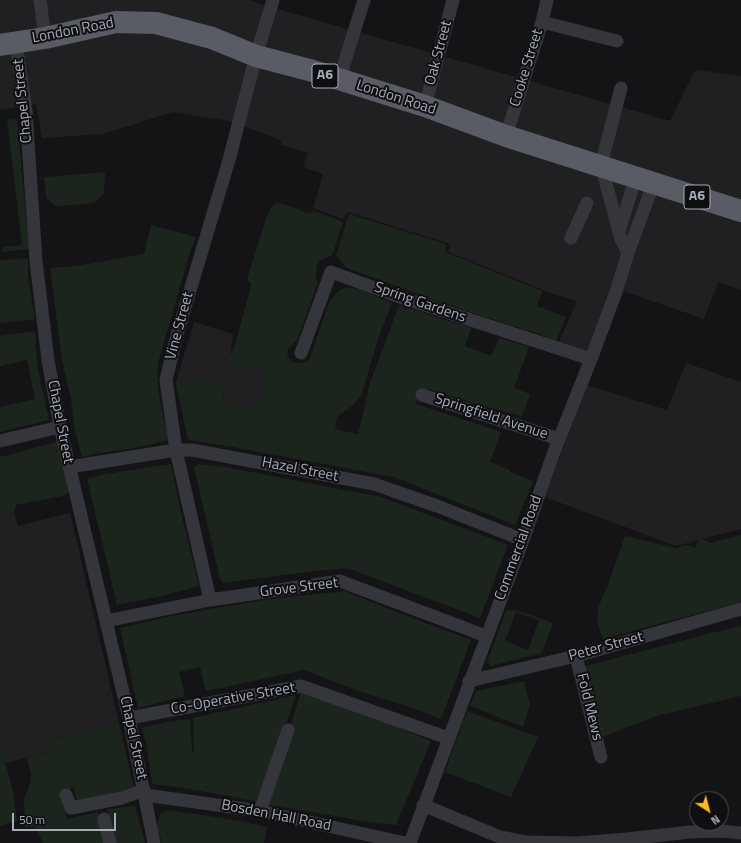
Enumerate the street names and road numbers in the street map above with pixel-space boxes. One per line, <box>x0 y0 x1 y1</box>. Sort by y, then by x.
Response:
street label: London Road <box>31 14 115 48</box>
street label: Oak Street <box>422 19 456 87</box>
street label: Cooke Street <box>507 27 547 109</box>
street label: Chapel Street <box>10 58 36 144</box>
road number: A6 <box>312 64 338 88</box>
street label: London Road <box>354 77 438 119</box>
road number: A6 <box>684 185 710 209</box>
street label: Spring Gardens <box>372 279 468 327</box>
street label: Vine Street <box>162 290 198 362</box>
street label: Chapel Street <box>43 379 77 465</box>
street label: Springfield Avenue <box>432 390 550 444</box>
street label: Hazel Street <box>260 454 340 486</box>
street label: Commercial Road <box>492 493 546 603</box>
street label: Grove Street <box>259 574 339 602</box>
street label: Peter Street <box>567 628 645 666</box>
street label: Fold Mews <box>572 672 606 742</box>
street label: Co-Operative Street <box>170 679 296 719</box>
street label: Chapel Street <box>115 695 151 781</box>
street label: Bosden Hall Road <box>220 797 332 835</box>

